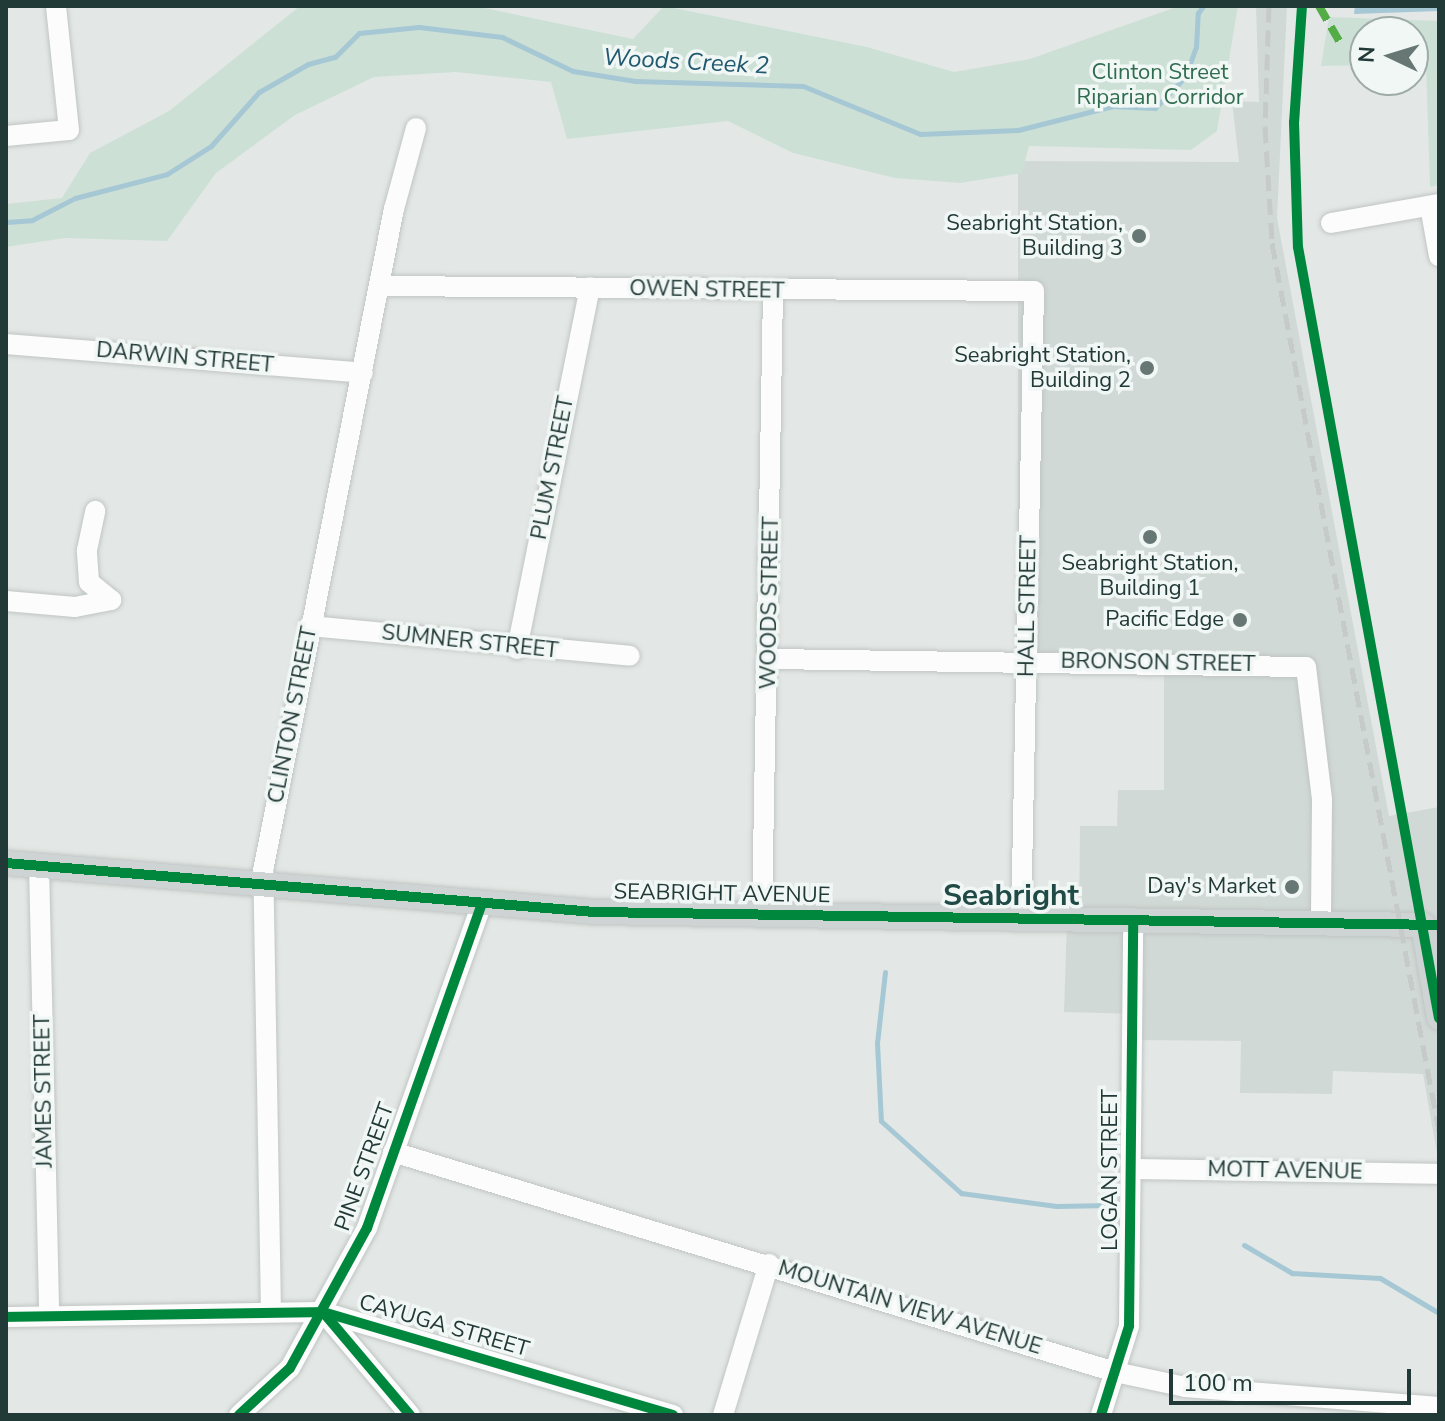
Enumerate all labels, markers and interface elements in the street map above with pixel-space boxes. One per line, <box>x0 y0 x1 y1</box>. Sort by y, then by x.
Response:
north arrow <box>1349 16 1429 96</box>
water label: Woods Creek 2 <box>602 43 770 81</box>
text: N <box>1352 45 1383 64</box>
park label: Clinton Street Riparian Corridor <box>1076 59 1244 110</box>
place label: Seabright Station, Building 3 <box>946 210 1123 262</box>
marker: Seabright Station, Building 3 <box>1130 227 1148 245</box>
street label: OWEN STREET <box>629 275 785 305</box>
street label: DARWIN STREET <box>95 337 275 379</box>
place label: Seabright Station, Building 2 <box>954 342 1131 394</box>
marker: Seabright Station, Building 2 <box>1138 359 1156 377</box>
street label: PLUM STREET <box>526 394 580 542</box>
street label: WOODS STREET <box>755 516 785 690</box>
marker: Seabright Station, Building 1 <box>1141 528 1159 546</box>
street label: HALL STREET <box>1014 535 1042 677</box>
place label: Seabright Station, Building 1 <box>1062 550 1238 602</box>
place label: Pacific Edge <box>1105 607 1224 633</box>
marker: Pacific Edge <box>1231 611 1249 629</box>
street label: SUMNER STREET <box>380 620 560 664</box>
street label: CLINTON STREET <box>263 624 323 806</box>
street label: BRONSON STREET <box>1060 648 1256 678</box>
place label: Day's Market <box>1147 874 1276 900</box>
district label: Seabright <box>943 878 1079 914</box>
marker: Day's Market <box>1283 878 1301 896</box>
street label: SEABRIGHT AVENUE <box>613 879 831 909</box>
street label: JAMES STREET <box>29 1014 59 1168</box>
street label: LOGAN STREET <box>1098 1089 1124 1251</box>
street label: PINE STREET <box>330 1099 400 1235</box>
street label: MOTT AVENUE <box>1207 1156 1363 1186</box>
street label: MOUNTAIN VIEW AVENUE <box>775 1255 1045 1361</box>
street label: CAYUGA STREET <box>356 1289 532 1363</box>
scale bar <box>1173 1353 1415 1403</box>
text: 100 m <box>1183 1367 1253 1399</box>

